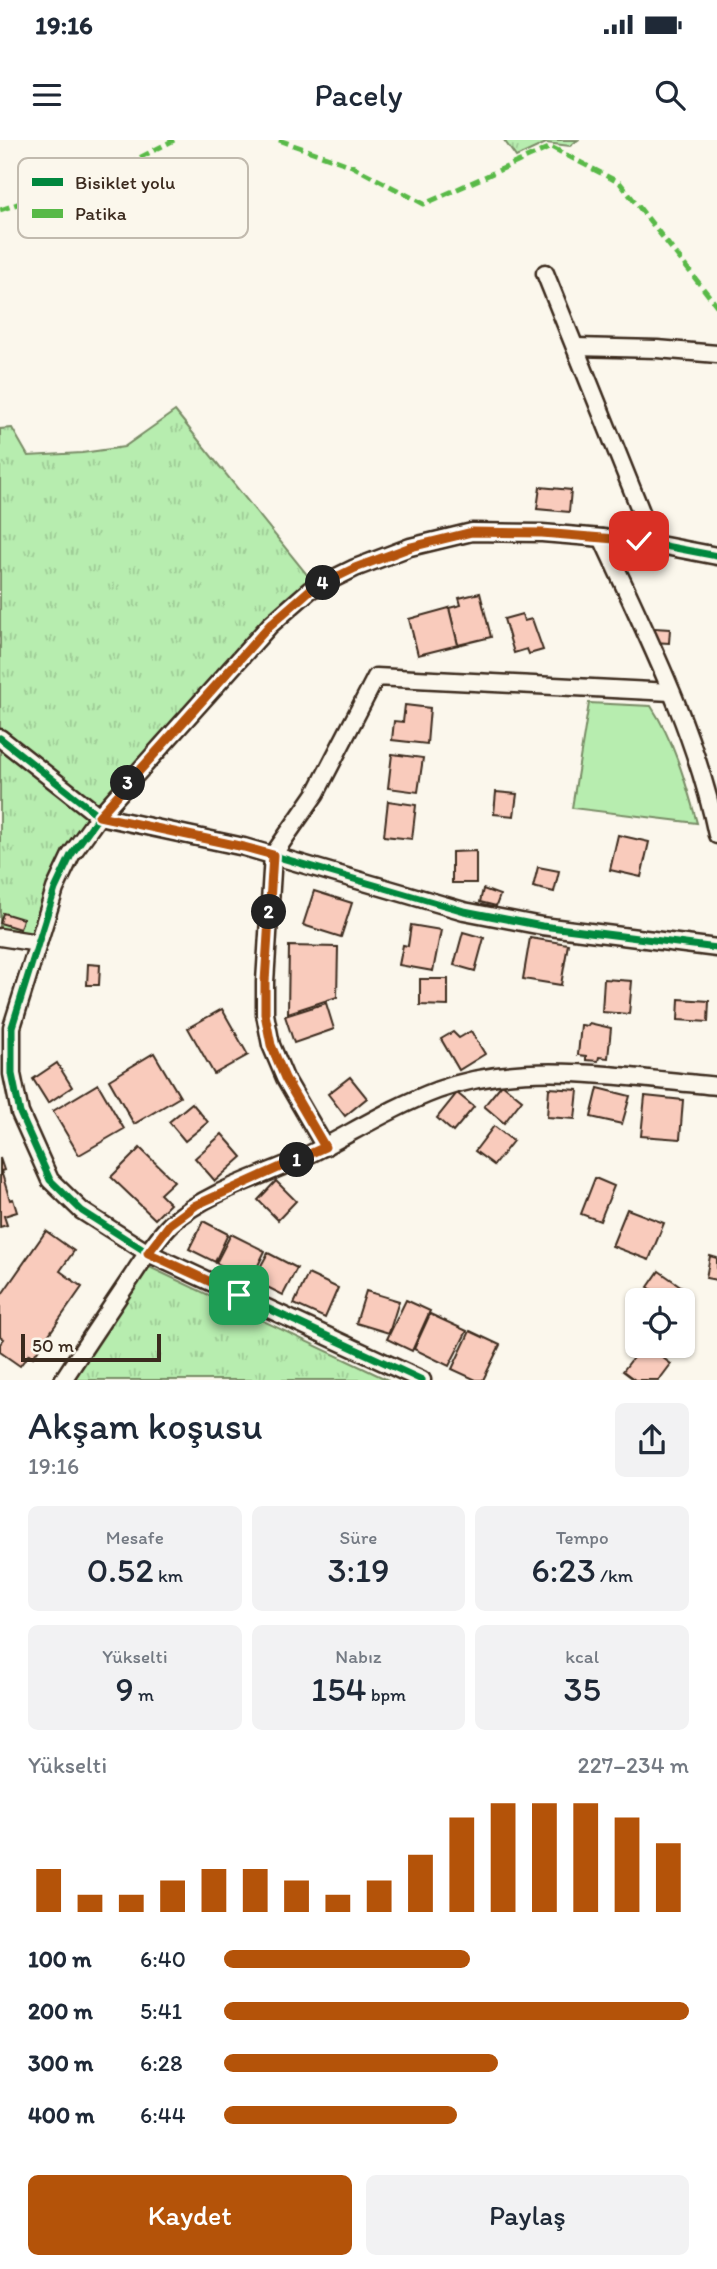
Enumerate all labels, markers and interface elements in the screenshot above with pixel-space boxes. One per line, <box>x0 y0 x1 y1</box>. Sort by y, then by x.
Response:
text: 19:16 <box>35 9 93 41</box>
icon: menu <box>28 76 66 114</box>
text: Pacely <box>314 76 403 114</box>
icon: search <box>651 76 689 114</box>
legend <box>18 158 248 238</box>
text: Bisiklet yolu <box>75 171 176 194</box>
text: Patika <box>75 202 127 225</box>
pin <box>609 511 669 571</box>
icon: check <box>620 522 658 560</box>
pin: 4 <box>306 566 340 600</box>
text: 4 <box>317 571 328 594</box>
pin: 3 <box>110 766 146 800</box>
text: 3 <box>122 771 133 794</box>
pin: 2 <box>252 894 286 930</box>
text: 2 <box>264 900 274 923</box>
pin: 1 <box>280 1142 314 1178</box>
text: 1 <box>292 1148 301 1171</box>
pin <box>209 1265 269 1325</box>
icon: arrive <box>220 1276 258 1314</box>
map controls <box>625 1288 695 1358</box>
button: locate <box>625 1288 695 1358</box>
scale bar <box>21 1331 161 1363</box>
text: 50 m <box>32 1334 74 1357</box>
text: Akşam koşusu <box>28 1403 263 1449</box>
button: share <box>615 1403 689 1477</box>
text: 19:16 <box>28 1452 79 1480</box>
text: Mesafe <box>106 1526 164 1549</box>
text: Süre <box>340 1526 377 1549</box>
text: Tempo <box>556 1526 609 1549</box>
text: 0.52 <box>87 1549 154 1591</box>
text: 3:19 <box>327 1549 390 1591</box>
text: 6:23 <box>531 1549 596 1591</box>
text: km <box>154 1564 183 1587</box>
text: /km <box>596 1564 633 1587</box>
text: Yükselti <box>102 1645 168 1668</box>
text: Nabız <box>335 1645 382 1668</box>
text: kcal <box>565 1645 599 1668</box>
text: 9 <box>116 1668 134 1710</box>
text: 154 <box>311 1668 367 1710</box>
text: 35 <box>563 1668 601 1710</box>
text: m <box>134 1683 154 1706</box>
text: bpm <box>367 1683 406 1706</box>
text: Yükselti <box>28 1751 107 1779</box>
text: 227–234 m <box>578 1751 689 1779</box>
text: 100 m <box>28 1945 92 1973</box>
text: 6:40 <box>140 1945 186 1973</box>
text: 200 m <box>28 1997 93 2025</box>
text: 5:41 <box>140 1997 182 2025</box>
text: 300 m <box>28 2049 93 2077</box>
text: 6:28 <box>140 2049 183 2077</box>
text: 400 m <box>28 2101 95 2129</box>
text: 6:44 <box>140 2101 185 2129</box>
button: Kaydet <box>28 2175 352 2255</box>
button: Paylaş <box>366 2175 689 2255</box>

